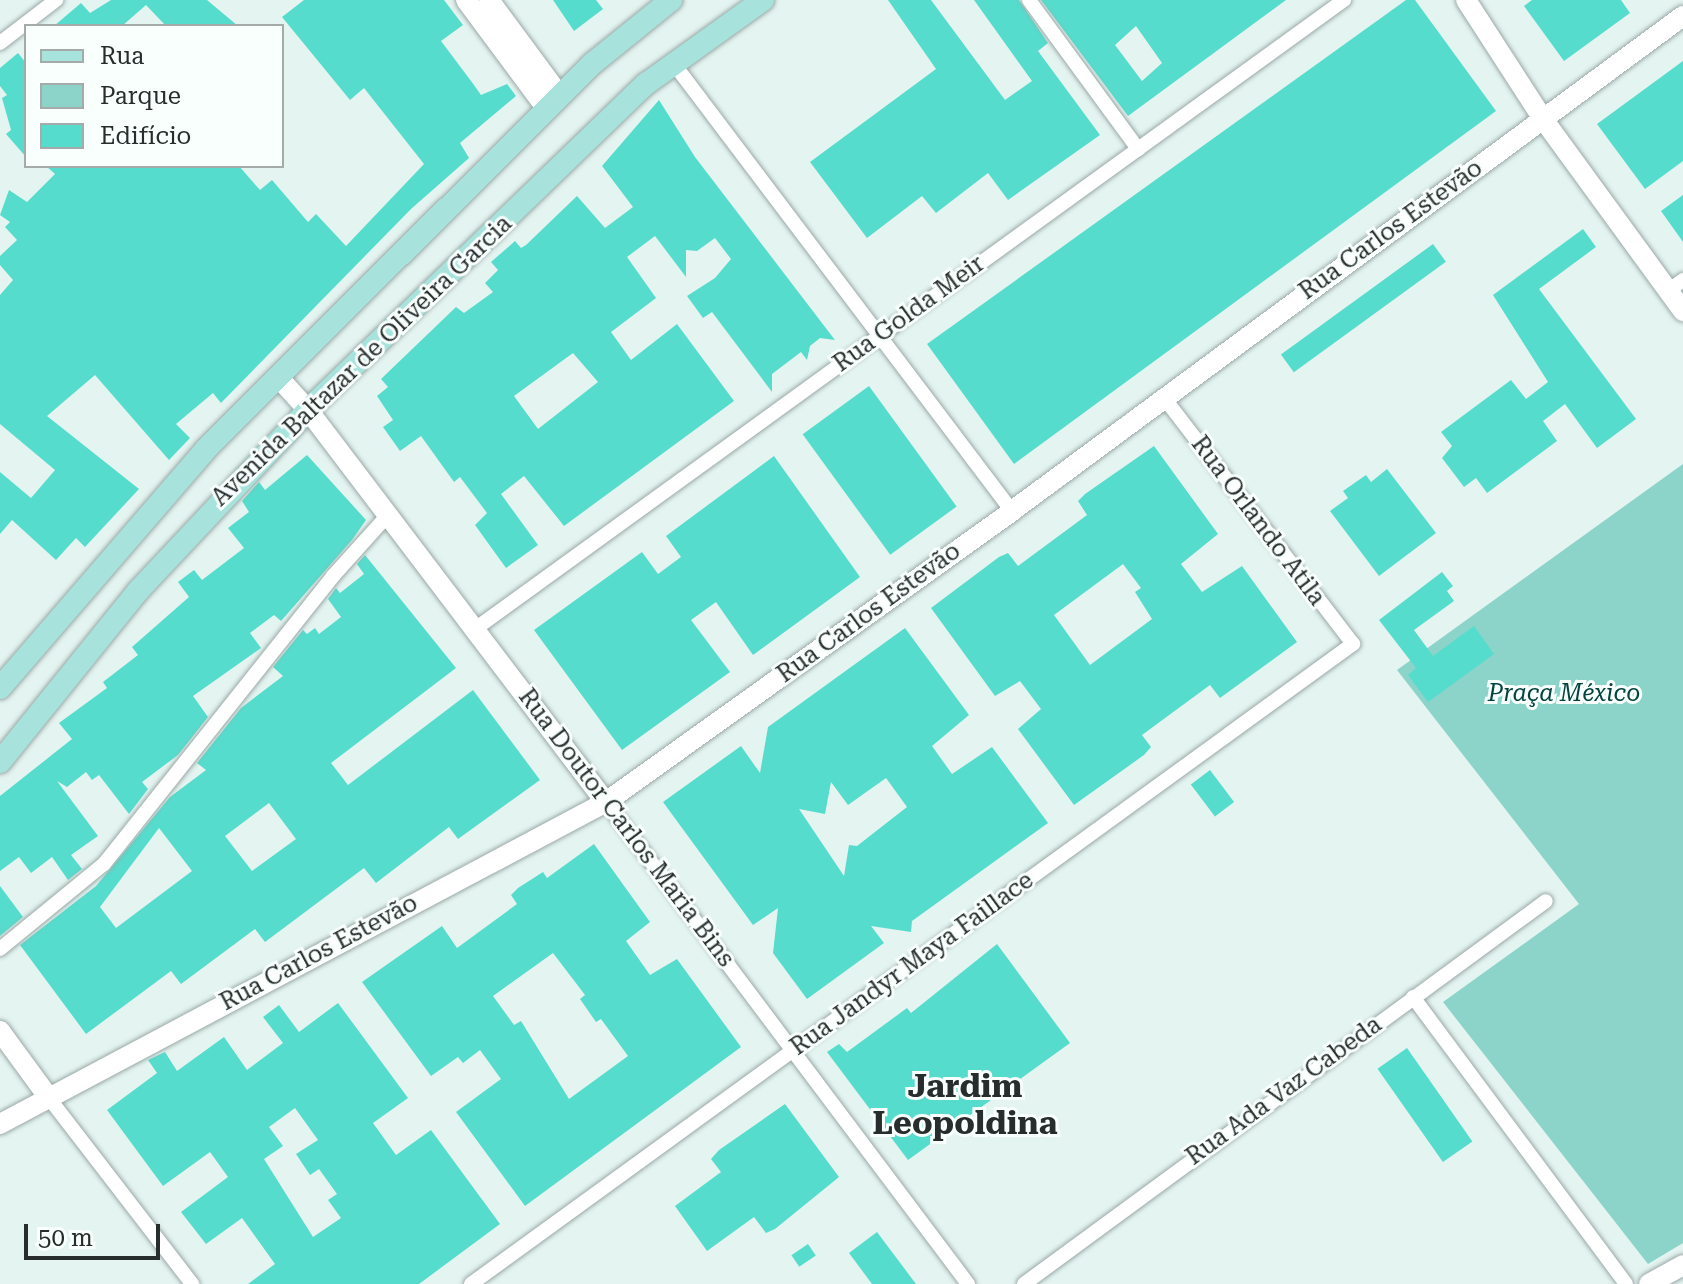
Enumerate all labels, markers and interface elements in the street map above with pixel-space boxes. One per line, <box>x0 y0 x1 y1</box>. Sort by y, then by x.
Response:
legend <box>24 24 284 168</box>
text: Rua <box>100 42 144 70</box>
text: Parque <box>100 82 181 110</box>
text: Edifício <box>100 122 191 150</box>
street label: Rua Carlos Estevão <box>1294 154 1488 306</box>
street label: Avenida Baltazar de Oliveira Garcia <box>206 210 518 512</box>
street label: Rua Golda Meir <box>828 250 990 378</box>
street label: Rua Orlando Atila <box>1185 431 1331 611</box>
street label: Rua Carlos Estevão <box>772 537 966 689</box>
park label: Praça México <box>1488 680 1640 708</box>
street label: Rua Doutor Carlos Maria Bins <box>512 683 740 973</box>
street label: Rua Jandyr Maya Faillace <box>785 866 1039 1062</box>
street label: Rua Carlos Estevão <box>215 889 423 1017</box>
street label: Rua Ada Vaz Cabeda <box>1181 1010 1387 1172</box>
district label: Jardim Leopoldina <box>872 1068 1058 1143</box>
scale bar <box>28 1208 164 1258</box>
text: 50 m <box>38 1224 93 1252</box>

